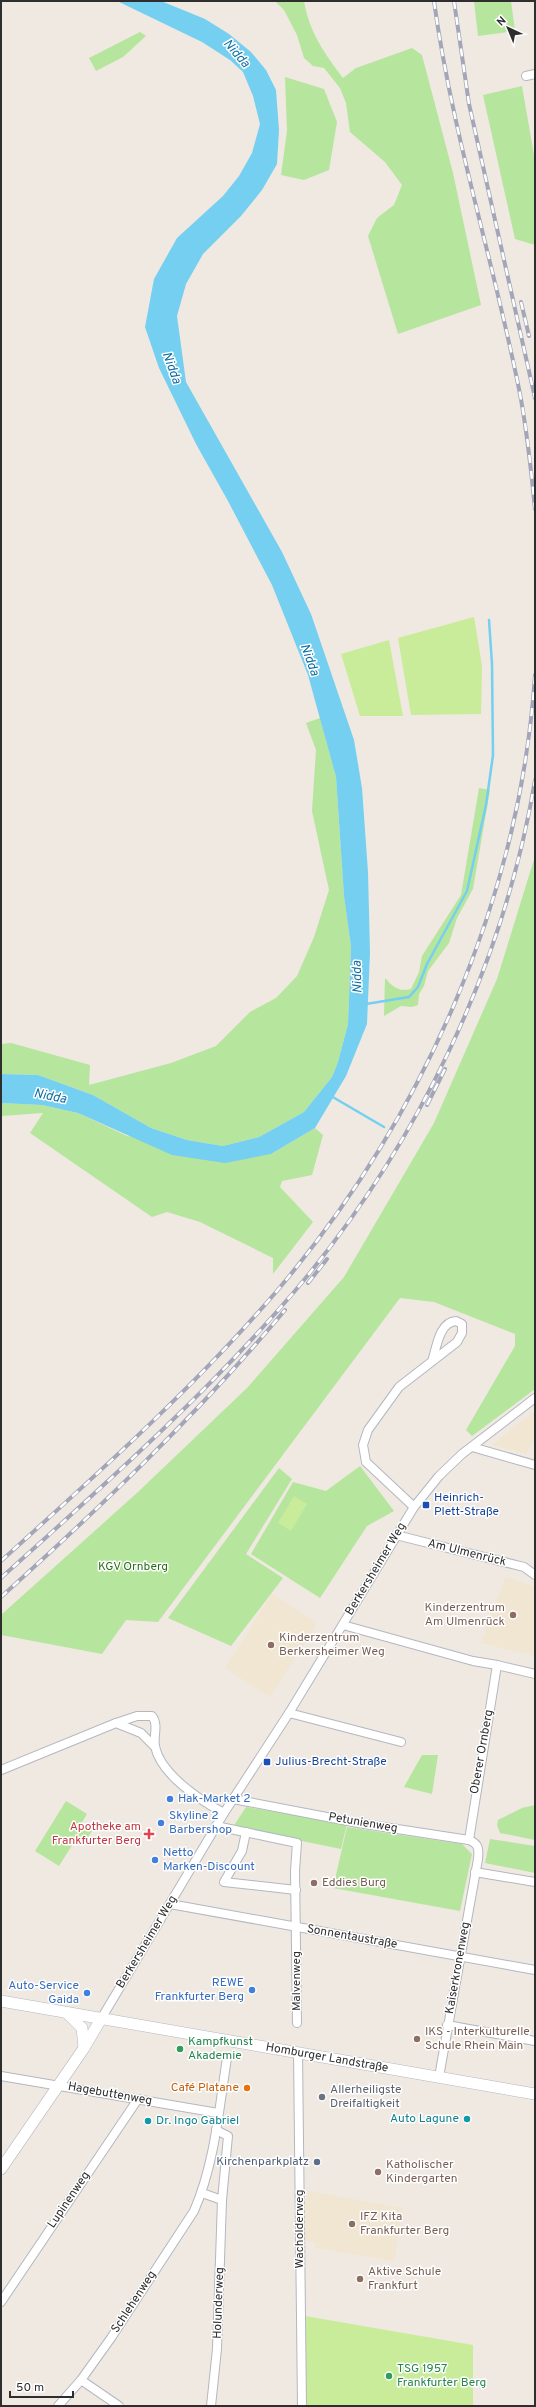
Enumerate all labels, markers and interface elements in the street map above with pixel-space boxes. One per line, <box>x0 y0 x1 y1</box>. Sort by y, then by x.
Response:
north arrow <box>488 8 528 48</box>
text: N <box>494 14 509 29</box>
water label: Nidda <box>219 36 253 72</box>
water label: Nidda <box>158 350 184 386</box>
water label: Nidda <box>296 642 322 678</box>
water label: Nidda <box>349 960 367 994</box>
water label: Nidda <box>32 1086 68 1108</box>
place label: Heinrich- Plett-Straße <box>434 1490 499 1520</box>
marker: Heinrich- Plett-Straße <box>421 1500 431 1510</box>
street label: Berkersheimer Weg <box>342 1520 410 1618</box>
street label: Am Ulmenrück <box>426 1536 508 1570</box>
park label: KGV Ornberg <box>98 1559 168 1575</box>
place label: Kinderzentrum Am Ulmenrück <box>425 1600 505 1630</box>
marker: Kinderzentrum Am Ulmenrück <box>508 1610 518 1620</box>
place label: Kinderzentrum Berkersheimer Weg <box>279 1630 385 1660</box>
marker: Kinderzentrum Berkersheimer Weg <box>266 1640 276 1650</box>
street label: Oberer Ornberg <box>467 1709 497 1795</box>
place label: Julius-Brecht-Straße <box>275 1754 387 1770</box>
marker: Julius-Brecht-Straße <box>262 1757 272 1767</box>
place label: Hak-Market 2 <box>178 1791 251 1807</box>
marker: Hak-Market 2 <box>165 1794 175 1804</box>
place label: Skyline 2 Barbershop <box>169 1808 232 1838</box>
street label: Petunienweg <box>327 1809 399 1837</box>
marker: Skyline 2 Barbershop <box>156 1818 166 1828</box>
place label: Apotheke am Frankfurter Berg <box>52 1819 141 1849</box>
marker: Apotheke am Frankfurter Berg <box>144 1829 154 1839</box>
place label: Netto Marken-Discount <box>163 1845 255 1875</box>
marker: Netto Marken-Discount <box>150 1855 160 1865</box>
place label: Eddies Burg <box>322 1875 386 1891</box>
marker: Eddies Burg <box>309 1878 319 1888</box>
street label: Berkersheimer Weg <box>113 1893 181 1991</box>
street label: Sonnentaustraße <box>306 1921 398 1953</box>
street label: Kaiserkronenweg <box>442 1921 474 2015</box>
street label: Malvenweg <box>289 1951 305 2011</box>
place label: REWE Frankfurter Berg <box>155 1975 244 2005</box>
place label: Auto-Service Gaida <box>8 1978 79 2008</box>
marker: REWE Frankfurter Berg <box>247 1985 257 1995</box>
marker: Auto-Service Gaida <box>82 1988 92 1998</box>
place label: IKS - Interkulturelle Schule Rhein Main <box>425 2024 530 2054</box>
place label: Kampfkunst Akademie <box>188 2034 253 2064</box>
marker: IKS - Interkulturelle Schule Rhein Main <box>412 2034 422 2044</box>
street label: Homburger Landstraße <box>264 2039 390 2077</box>
marker: Kampfkunst Akademie <box>175 2044 185 2054</box>
street label: Hagebuttenweg <box>67 2079 153 2109</box>
place label: Café Platane <box>171 2080 239 2096</box>
place label: Allerheiligste Dreifaltigkeit <box>330 2082 401 2112</box>
marker: Café Platane <box>242 2083 252 2093</box>
marker: Allerheiligste Dreifaltigkeit <box>317 2092 327 2102</box>
place label: Auto Lagune <box>390 2111 459 2127</box>
place label: Dr. Ingo Gabriel <box>156 2113 239 2129</box>
marker: Auto Lagune <box>462 2114 472 2124</box>
marker: Dr. Ingo Gabriel <box>143 2116 153 2126</box>
place label: Kirchenparkplatz <box>216 2154 309 2170</box>
marker: Kirchenparkplatz <box>312 2157 322 2167</box>
place label: Katholischer Kindergarten <box>386 2157 458 2187</box>
marker: Katholischer Kindergarten <box>373 2167 383 2177</box>
street label: Lupinenweg <box>44 2168 94 2232</box>
street label: Wacholderweg <box>292 2190 308 2268</box>
place label: IFZ Kita Frankfurter Berg <box>360 2209 449 2239</box>
marker: IFZ Kita Frankfurter Berg <box>347 2219 357 2229</box>
place label: Aktive Schule Frankfurt <box>368 2264 441 2294</box>
street label: Holunderweg <box>210 2267 228 2339</box>
street label: Schlehenweg <box>108 2268 160 2336</box>
marker: Aktive Schule Frankfurt <box>355 2274 365 2284</box>
place label: TSG 1957 Frankfurter Berg <box>397 2361 486 2391</box>
marker: TSG 1957 Frankfurter Berg <box>384 2371 394 2381</box>
scale bar <box>10 2373 73 2399</box>
text: 50 m <box>16 2380 44 2396</box>

